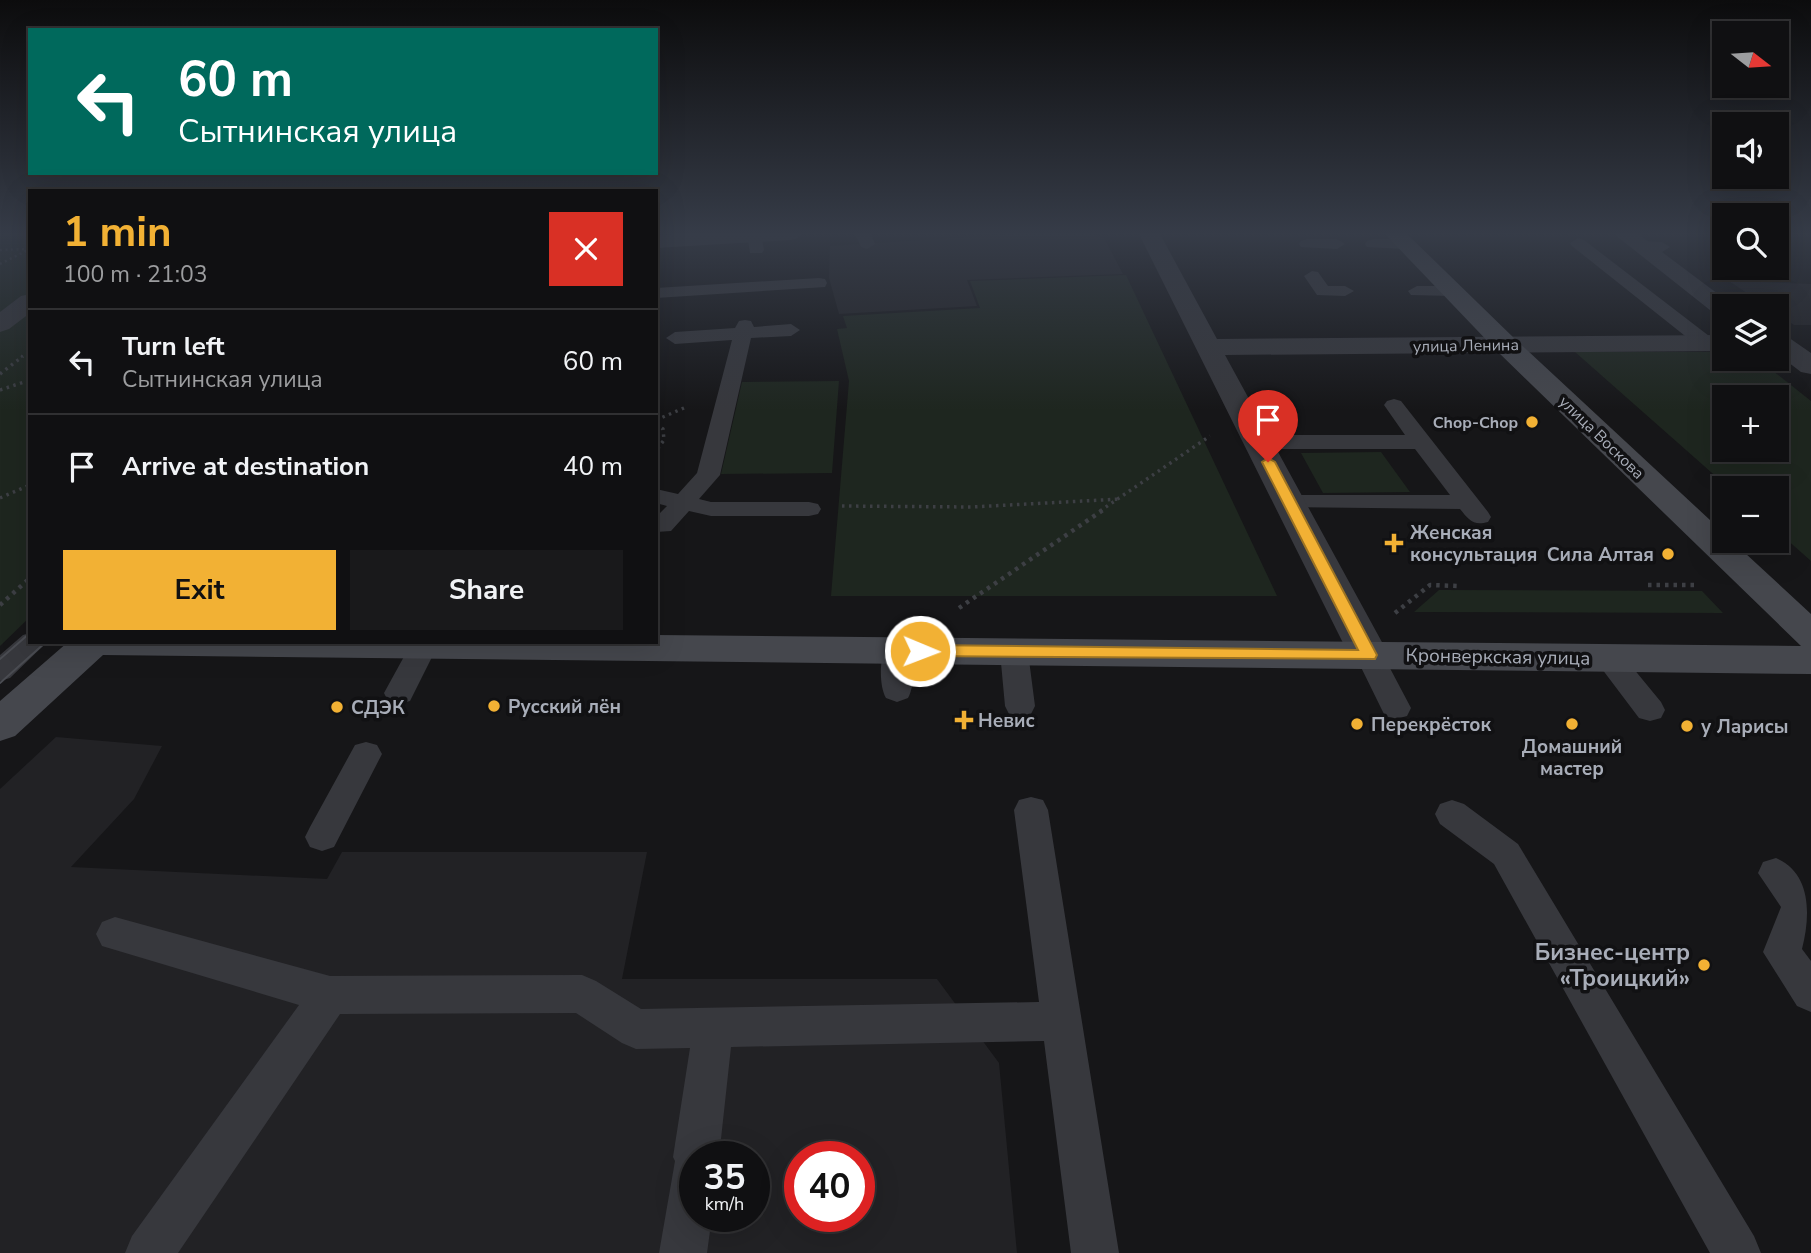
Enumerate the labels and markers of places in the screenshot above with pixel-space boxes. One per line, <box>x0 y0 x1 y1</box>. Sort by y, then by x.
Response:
pin <box>1238 390 1298 462</box>
place label: Chop-Chop <box>1433 412 1518 434</box>
marker: Chop-Chop <box>1524 414 1540 430</box>
place label: Женская консультация <box>1410 520 1537 568</box>
marker: Женская консультация <box>1384 533 1404 553</box>
place label: Сила Алтая <box>1547 542 1654 568</box>
marker: Сила Алтая <box>1660 546 1676 562</box>
place label: Русский лён <box>508 694 621 720</box>
place label: СДЭК <box>351 695 405 721</box>
marker: Русский лён <box>486 698 502 714</box>
marker: СДЭК <box>329 699 345 715</box>
place label: Невис <box>978 708 1035 734</box>
marker: Невис <box>956 712 972 728</box>
place label: Перекрёсток <box>1371 712 1492 738</box>
place label: у Ларисы <box>1701 714 1788 740</box>
marker: Перекрёсток <box>1349 716 1365 732</box>
marker: Домашний мастер <box>1564 716 1580 732</box>
marker: у Ларисы <box>1679 718 1695 734</box>
place label: Домашний мастер <box>1522 734 1622 782</box>
place label: Бизнес-центр «Троицкий» <box>1535 937 1690 994</box>
marker: Бизнес-центр «Троицкий» <box>1696 957 1712 973</box>

